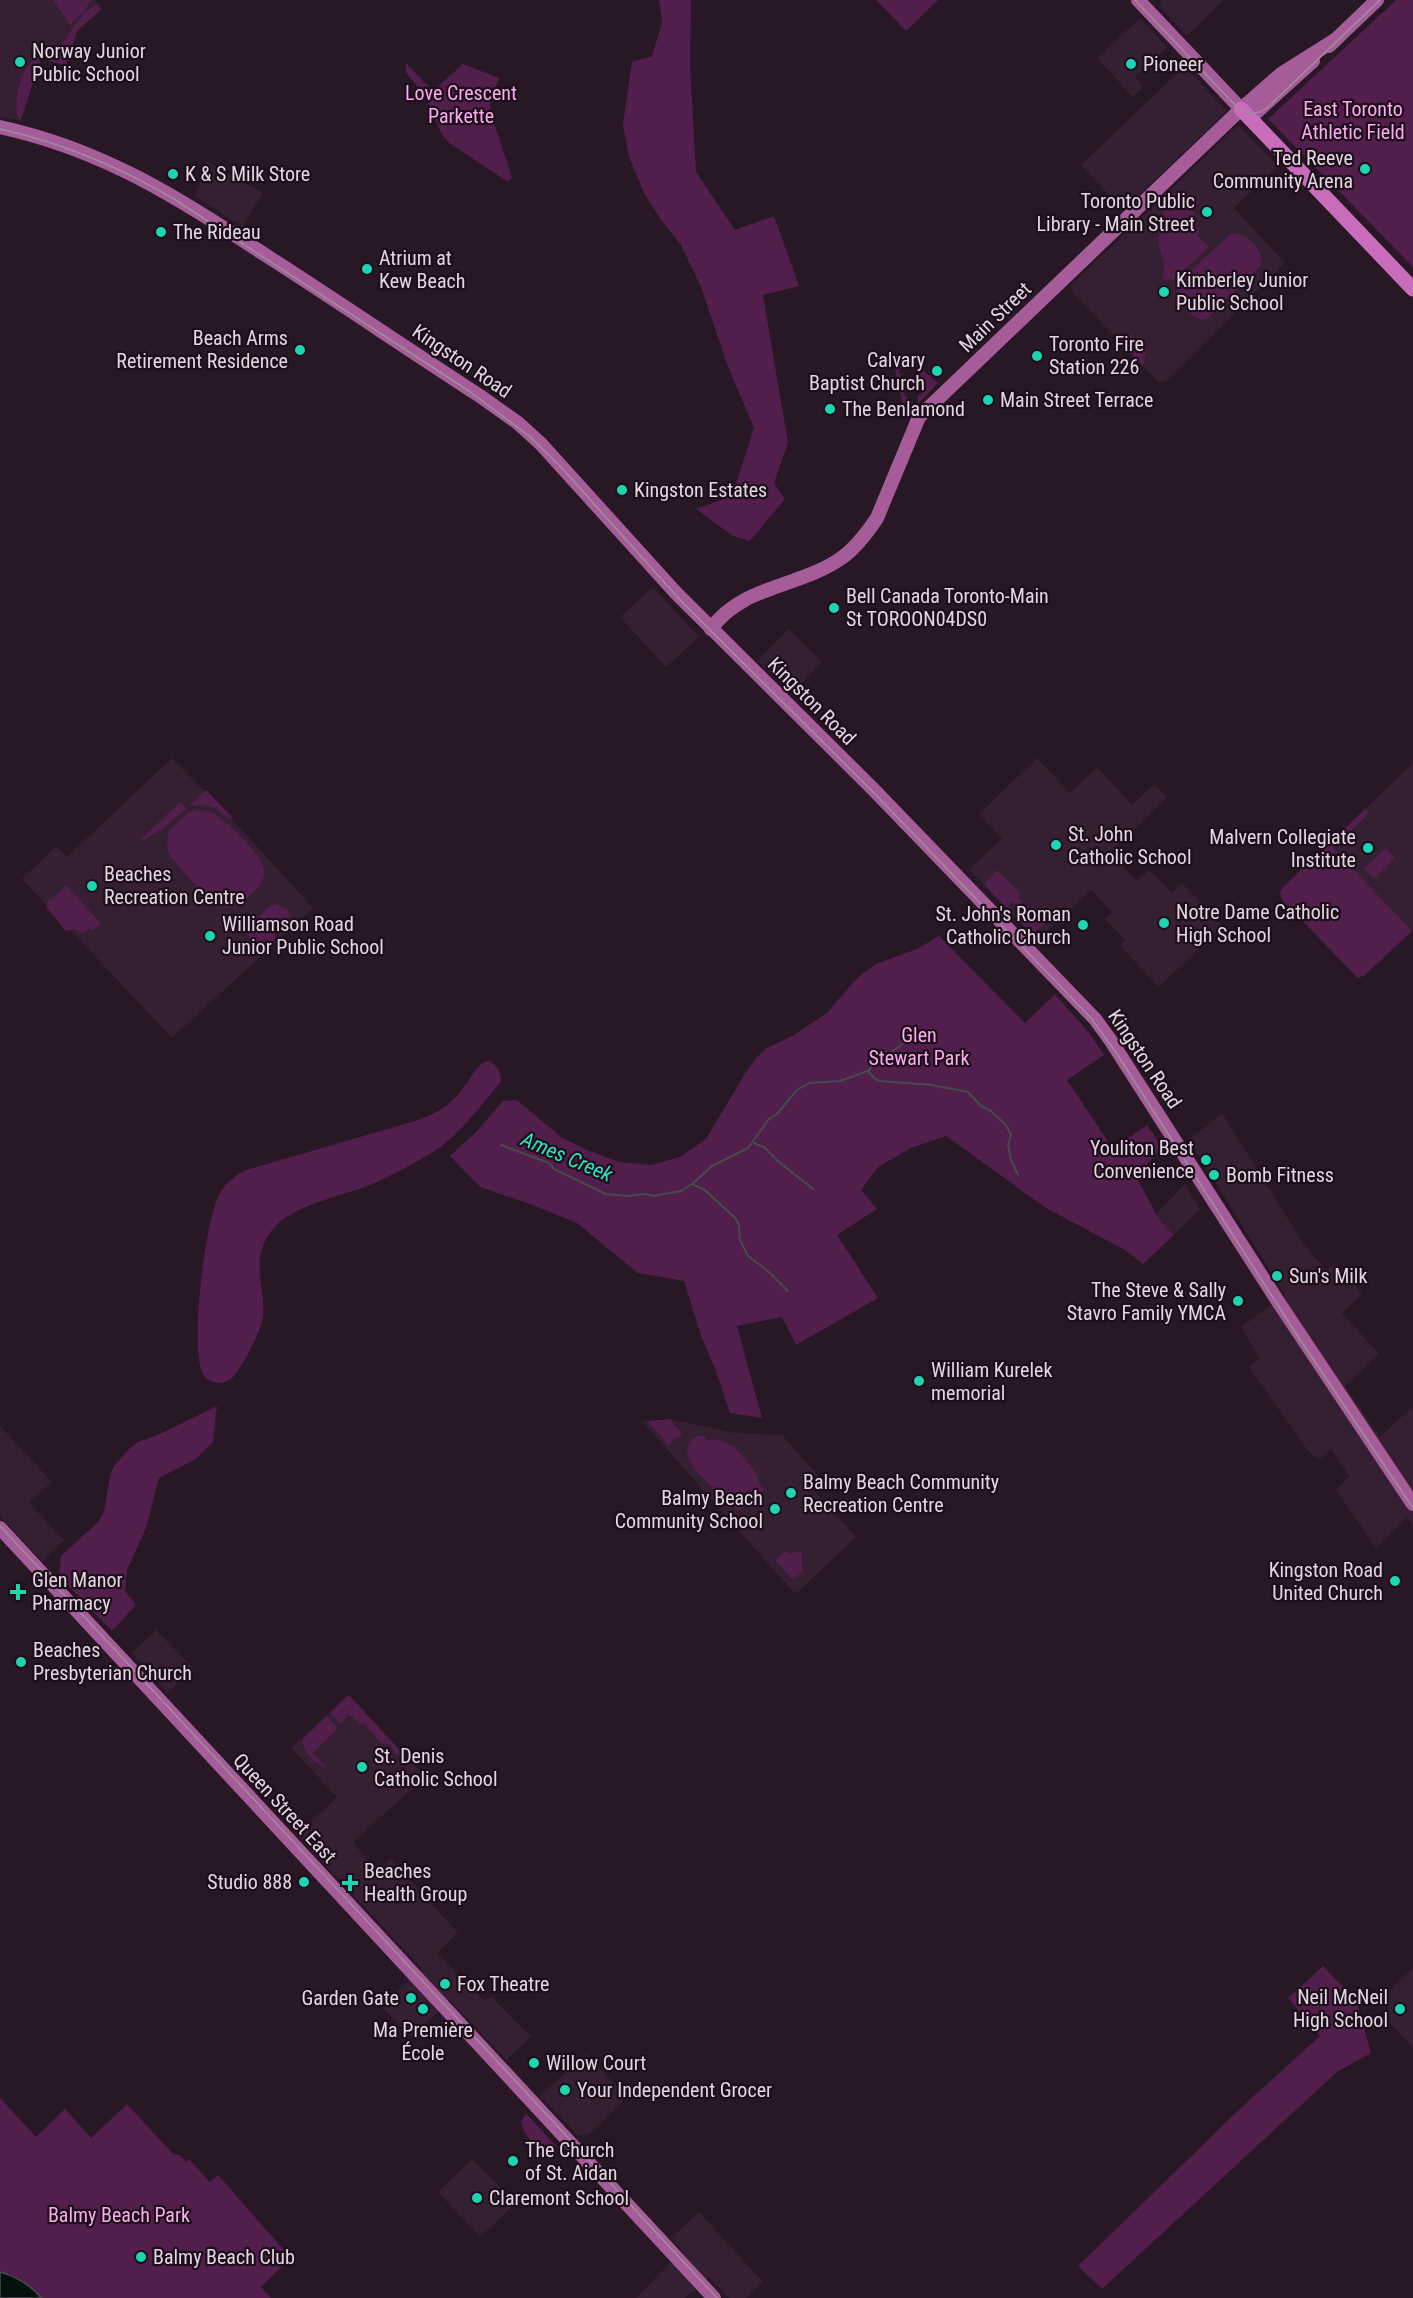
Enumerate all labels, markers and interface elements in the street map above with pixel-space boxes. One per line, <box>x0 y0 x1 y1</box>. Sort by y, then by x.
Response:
place label: Norway Junior Public School <box>32 39 146 86</box>
place label: Pioneer <box>1143 52 1203 76</box>
marker: Norway Junior Public School <box>13 55 27 69</box>
marker: Pioneer <box>1124 57 1138 71</box>
park label: Love Crescent Parkette <box>405 81 517 128</box>
park label: East Toronto Athletic Field <box>1301 97 1405 144</box>
place label: Ted Reeve Community Arena <box>1213 146 1353 193</box>
place label: K & S Milk Store <box>185 162 310 186</box>
marker: Ted Reeve Community Arena <box>1358 162 1372 176</box>
marker: K & S Milk Store <box>166 167 180 181</box>
place label: Toronto Public Library - Main Street <box>1037 189 1195 236</box>
marker: Toronto Public Library - Main Street <box>1200 205 1214 219</box>
place label: The Rideau <box>173 220 261 244</box>
marker: The Rideau <box>154 225 168 239</box>
place label: Atrium at Kew Beach <box>379 246 465 293</box>
marker: Atrium at Kew Beach <box>360 262 374 276</box>
place label: Kimberley Junior Public School <box>1176 268 1308 315</box>
street label: Main Street <box>954 277 1036 357</box>
marker: Kimberley Junior Public School <box>1157 285 1171 299</box>
street label: Kingston Road <box>408 319 516 403</box>
place label: Beach Arms Retirement Residence <box>116 326 288 373</box>
place label: Toronto Fire Station 226 <box>1049 332 1144 379</box>
marker: Beach Arms Retirement Residence <box>293 343 307 357</box>
place label: Calvary Baptist Church <box>809 348 925 395</box>
marker: Toronto Fire Station 226 <box>1030 349 1044 363</box>
marker: Calvary Baptist Church <box>930 364 944 378</box>
place label: Main Street Terrace <box>1000 388 1153 412</box>
marker: Main Street Terrace <box>981 393 995 407</box>
place label: The Benlamond <box>842 397 965 421</box>
marker: The Benlamond <box>823 402 837 416</box>
place label: Kingston Estates <box>634 478 767 502</box>
marker: Kingston Estates <box>615 483 629 497</box>
place label: Bell Canada Toronto-Main St TOROON04DS0 <box>846 584 1049 631</box>
marker: Bell Canada Toronto-Main St TOROON04DS0 <box>827 601 841 615</box>
street label: Kingston Road <box>763 652 861 750</box>
place label: St. John Catholic School <box>1068 822 1191 869</box>
place label: Malvern Collegiate Institute <box>1209 825 1356 872</box>
marker: St. John Catholic School <box>1049 838 1063 852</box>
marker: Malvern Collegiate Institute <box>1361 841 1375 855</box>
place label: Beaches Recreation Centre <box>104 862 245 909</box>
marker: Beaches Recreation Centre <box>85 879 99 893</box>
place label: Notre Dame Catholic High School <box>1176 900 1339 947</box>
place label: St. John's Roman Catholic Church <box>935 902 1071 949</box>
place label: Williamson Road Junior Public School <box>222 912 384 959</box>
marker: Notre Dame Catholic High School <box>1157 916 1171 930</box>
marker: St. John's Roman Catholic Church <box>1076 918 1090 932</box>
marker: Williamson Road Junior Public School <box>203 929 217 943</box>
street label: Kingston Road <box>1103 1005 1187 1113</box>
park label: Glen Stewart Park <box>869 1023 970 1070</box>
water label: Ames Creek <box>517 1127 617 1187</box>
place label: Youliton Best Convenience <box>1090 1136 1194 1183</box>
marker: Youliton Best Convenience <box>1199 1153 1213 1167</box>
place label: Bomb Fitness <box>1226 1163 1334 1187</box>
marker: Bomb Fitness <box>1207 1168 1221 1182</box>
place label: Sun's Milk <box>1289 1264 1367 1288</box>
marker: Sun's Milk <box>1270 1269 1284 1283</box>
place label: The Steve & Sally Stavro Family YMCA <box>1067 1278 1226 1325</box>
marker: The Steve & Sally Stavro Family YMCA <box>1231 1294 1245 1308</box>
place label: William Kurelek memorial <box>931 1358 1052 1405</box>
marker: William Kurelek memorial <box>912 1374 926 1388</box>
place label: Balmy Beach Community Recreation Centre <box>803 1470 999 1517</box>
place label: Balmy Beach Community School <box>615 1486 763 1533</box>
marker: Balmy Beach Community Recreation Centre <box>784 1486 798 1500</box>
marker: Balmy Beach Community School <box>768 1502 782 1516</box>
place label: Kingston Road United Church <box>1269 1558 1383 1605</box>
place label: Glen Manor Pharmacy <box>32 1568 123 1615</box>
marker: Kingston Road United Church <box>1388 1574 1402 1588</box>
marker: Glen Manor Pharmacy <box>9 1583 27 1601</box>
place label: Beaches Presbyterian Church <box>33 1638 192 1685</box>
marker: Beaches Presbyterian Church <box>14 1655 28 1669</box>
place label: St. Denis Catholic School <box>374 1744 497 1791</box>
street label: Queen Street East <box>228 1748 342 1868</box>
marker: St. Denis Catholic School <box>355 1760 369 1774</box>
place label: Beaches Health Group <box>364 1859 467 1906</box>
place label: Studio 888 <box>207 1870 292 1894</box>
marker: Beaches Health Group <box>341 1874 359 1892</box>
marker: Studio 888 <box>297 1875 311 1889</box>
place label: Fox Theatre <box>457 1972 549 1996</box>
marker: Fox Theatre <box>438 1977 452 1991</box>
place label: Neil McNeil High School <box>1293 1985 1388 2032</box>
place label: Garden Gate <box>301 1986 399 2010</box>
marker: Garden Gate <box>404 1991 418 2005</box>
marker: Ma Première École <box>416 2002 430 2016</box>
marker: Neil McNeil High School <box>1393 2002 1407 2016</box>
place label: Ma Première École <box>373 2018 473 2065</box>
place label: Willow Court <box>546 2051 646 2075</box>
marker: Willow Court <box>527 2056 541 2070</box>
place label: Your Independent Grocer <box>577 2078 772 2102</box>
marker: Your Independent Grocer <box>558 2083 572 2097</box>
place label: The Church of St. Aidan <box>525 2138 617 2185</box>
marker: The Church of St. Aidan <box>506 2154 520 2168</box>
place label: Claremont School <box>489 2186 629 2210</box>
marker: Claremont School <box>470 2191 484 2205</box>
park label: Balmy Beach Park <box>48 2203 190 2227</box>
place label: Balmy Beach Club <box>153 2245 295 2269</box>
marker: Balmy Beach Club <box>134 2250 148 2264</box>

